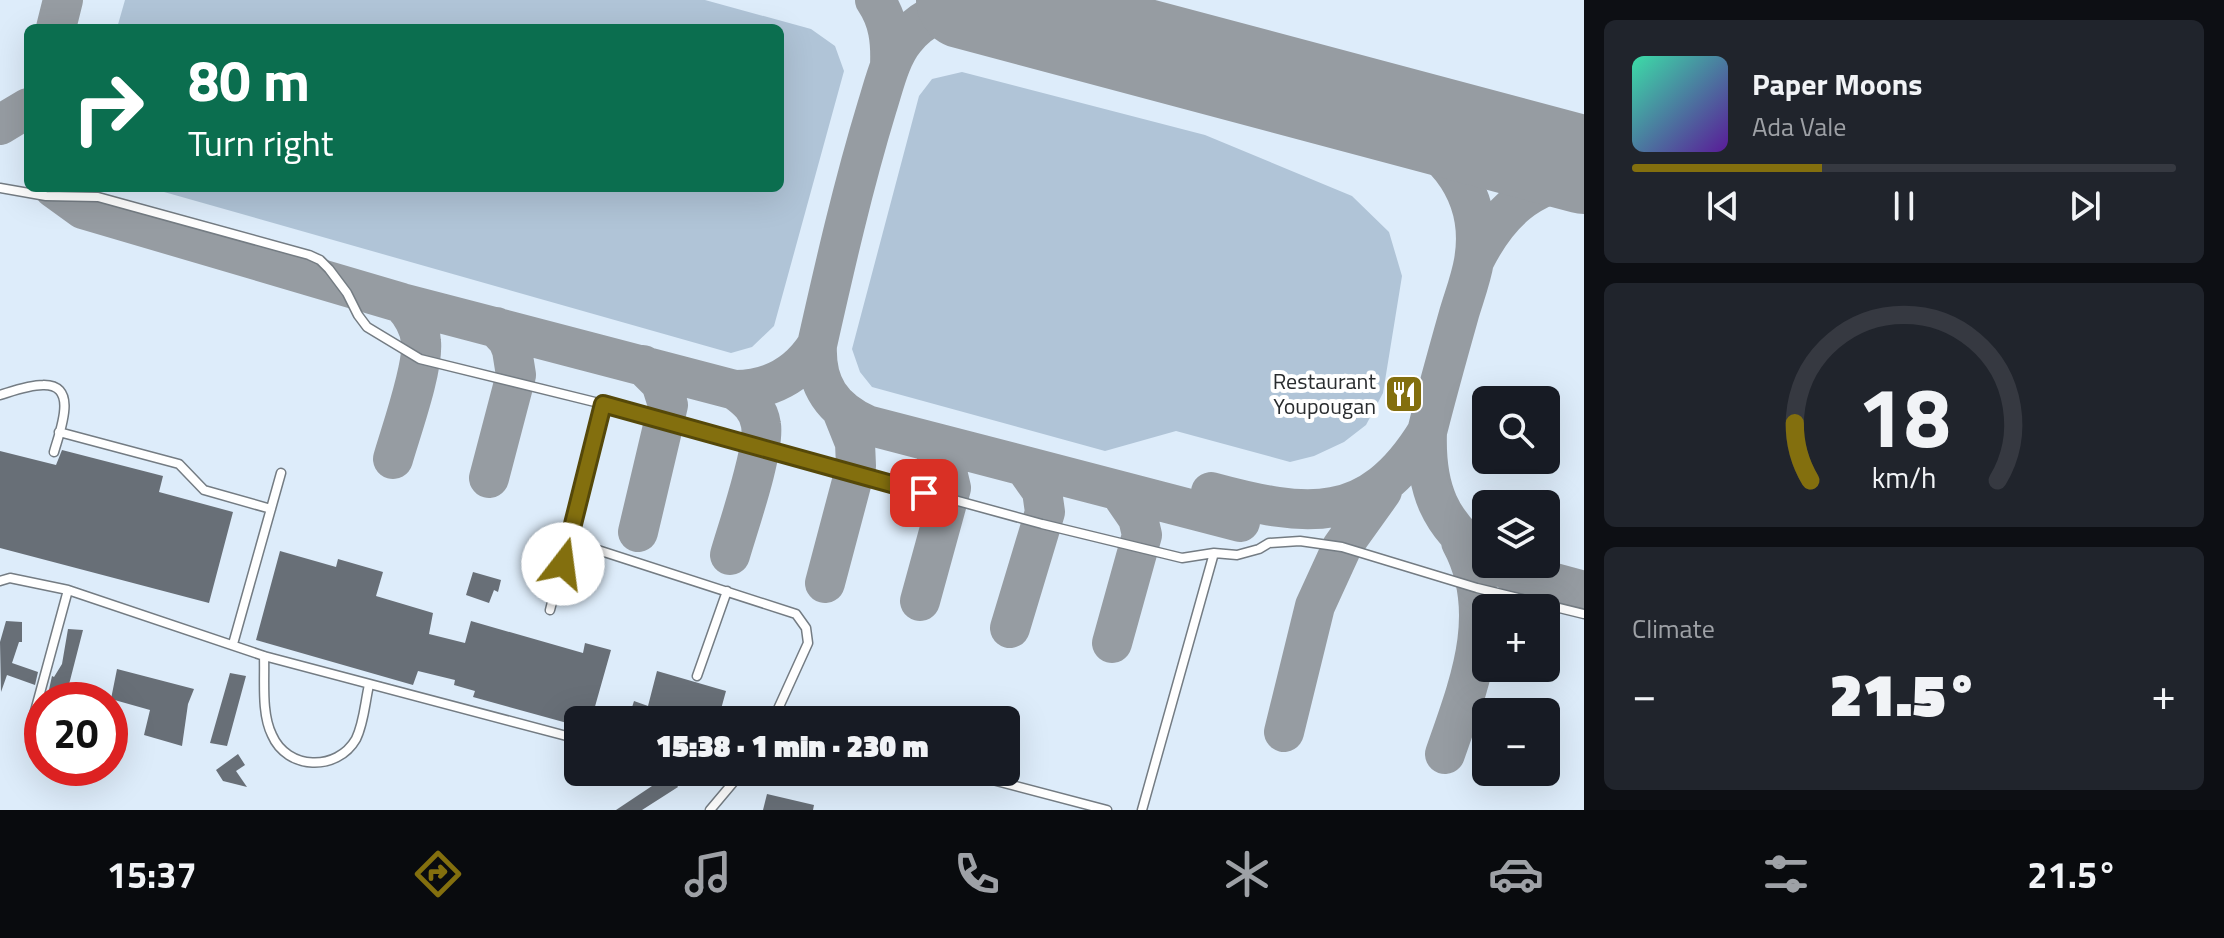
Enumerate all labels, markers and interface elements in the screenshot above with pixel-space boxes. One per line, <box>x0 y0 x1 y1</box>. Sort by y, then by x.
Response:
text: 80 m <box>188 38 310 123</box>
icon: right <box>56 56 160 160</box>
text: Paper Moons <box>1752 61 1922 107</box>
text: Ada Vale <box>1752 107 1846 146</box>
text: Turn right <box>188 115 333 170</box>
icon: previous <box>1701 184 1745 228</box>
icon: pause <box>1882 184 1926 228</box>
icon: next <box>2063 184 2107 228</box>
text: 18 <box>1857 353 1951 479</box>
place label: Restaurant Youpougan <box>1273 364 1376 423</box>
restaurant icon: Restaurant Youpougan <box>1383 373 1425 415</box>
map controls <box>1472 386 1560 786</box>
button: search <box>1472 386 1560 474</box>
text: km/h <box>1872 456 1936 499</box>
pin <box>890 459 958 527</box>
icon: arrive <box>902 471 946 515</box>
button: layers <box>1472 490 1560 578</box>
position arrow <box>521 522 605 606</box>
button: + <box>1472 594 1560 682</box>
text: Climate <box>1632 609 1715 648</box>
text: 21.5° <box>1830 648 1978 739</box>
text: − <box>1632 660 1657 727</box>
text: + <box>2151 660 2176 727</box>
speed limit sign: 20 <box>24 682 128 786</box>
button: − <box>1472 698 1560 786</box>
text: 15:38 · 1 min · 230 m <box>656 723 928 769</box>
icon: directions <box>410 846 466 902</box>
icon: music <box>680 846 736 902</box>
icon: phone <box>949 846 1005 902</box>
icon: climate <box>1219 846 1275 902</box>
icon: car <box>1488 846 1544 902</box>
icon: filters <box>1758 846 1814 902</box>
text: 15:37 <box>107 847 197 902</box>
text: 21.5° <box>2027 847 2117 902</box>

